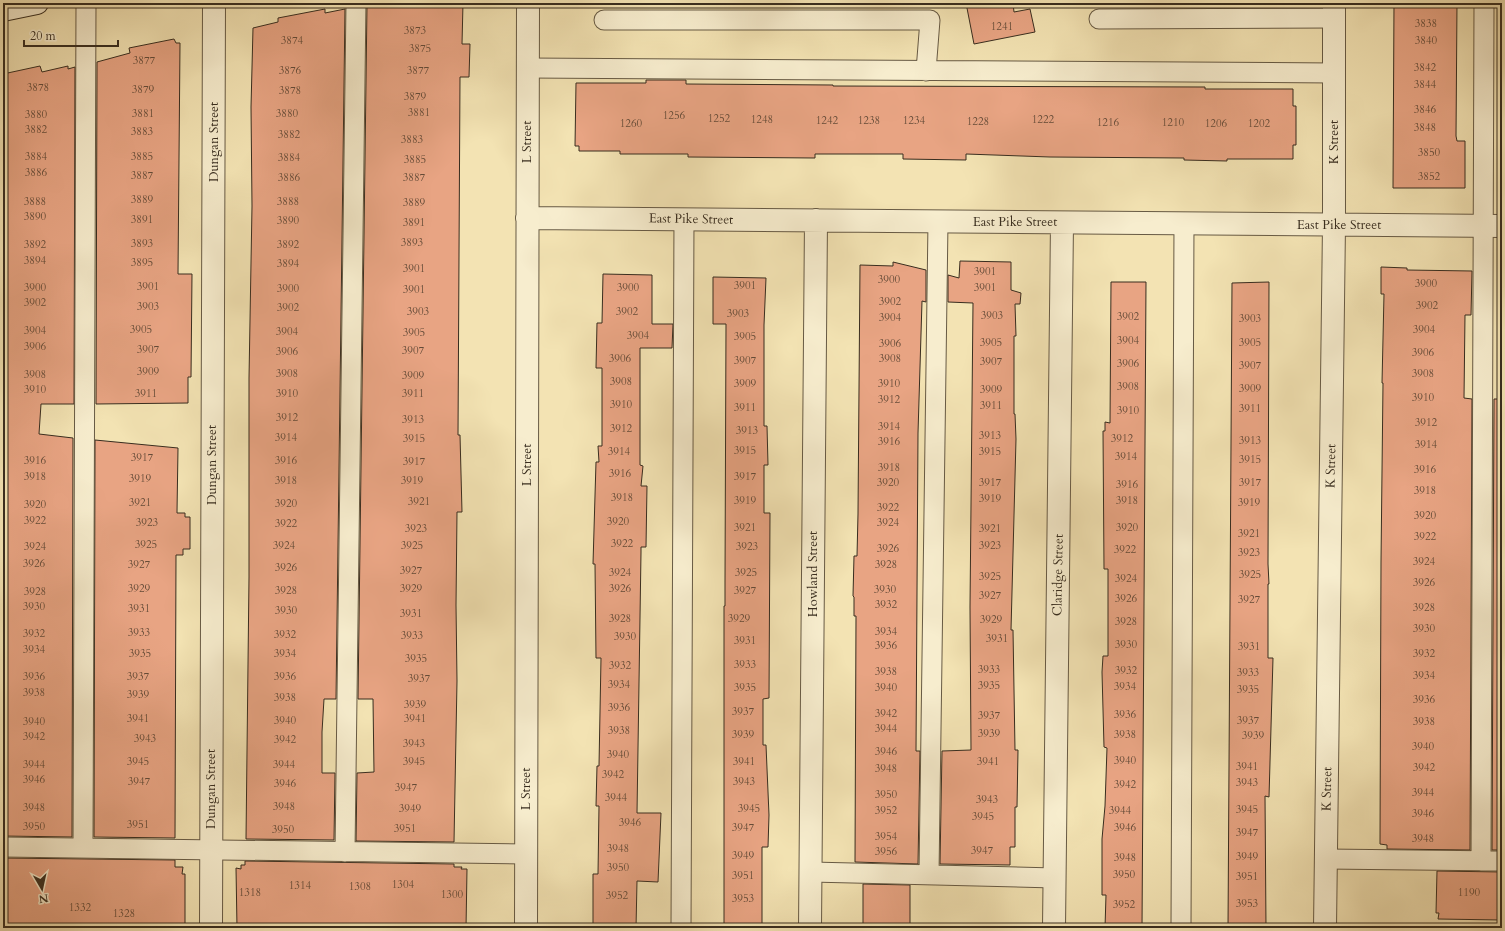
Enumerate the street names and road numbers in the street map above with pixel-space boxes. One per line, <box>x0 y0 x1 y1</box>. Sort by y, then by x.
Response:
street label: Dungan Street <box>205 102 223 182</box>
street label: K Street <box>1325 120 1343 164</box>
street label: L Street <box>518 121 536 163</box>
street label: East Pike Street <box>649 209 733 229</box>
street label: East Pike Street <box>973 213 1057 231</box>
street label: East Pike Street <box>1297 216 1381 234</box>
street label: Dungan Street <box>203 425 221 505</box>
street label: L Street <box>518 444 536 486</box>
street label: K Street <box>1322 444 1340 488</box>
street label: Howland Street <box>804 531 822 617</box>
street label: Claridge Street <box>1048 534 1068 616</box>
street label: Dungan Street <box>202 749 220 829</box>
street label: K Street <box>1318 767 1336 811</box>
street label: L Street <box>517 768 535 810</box>

